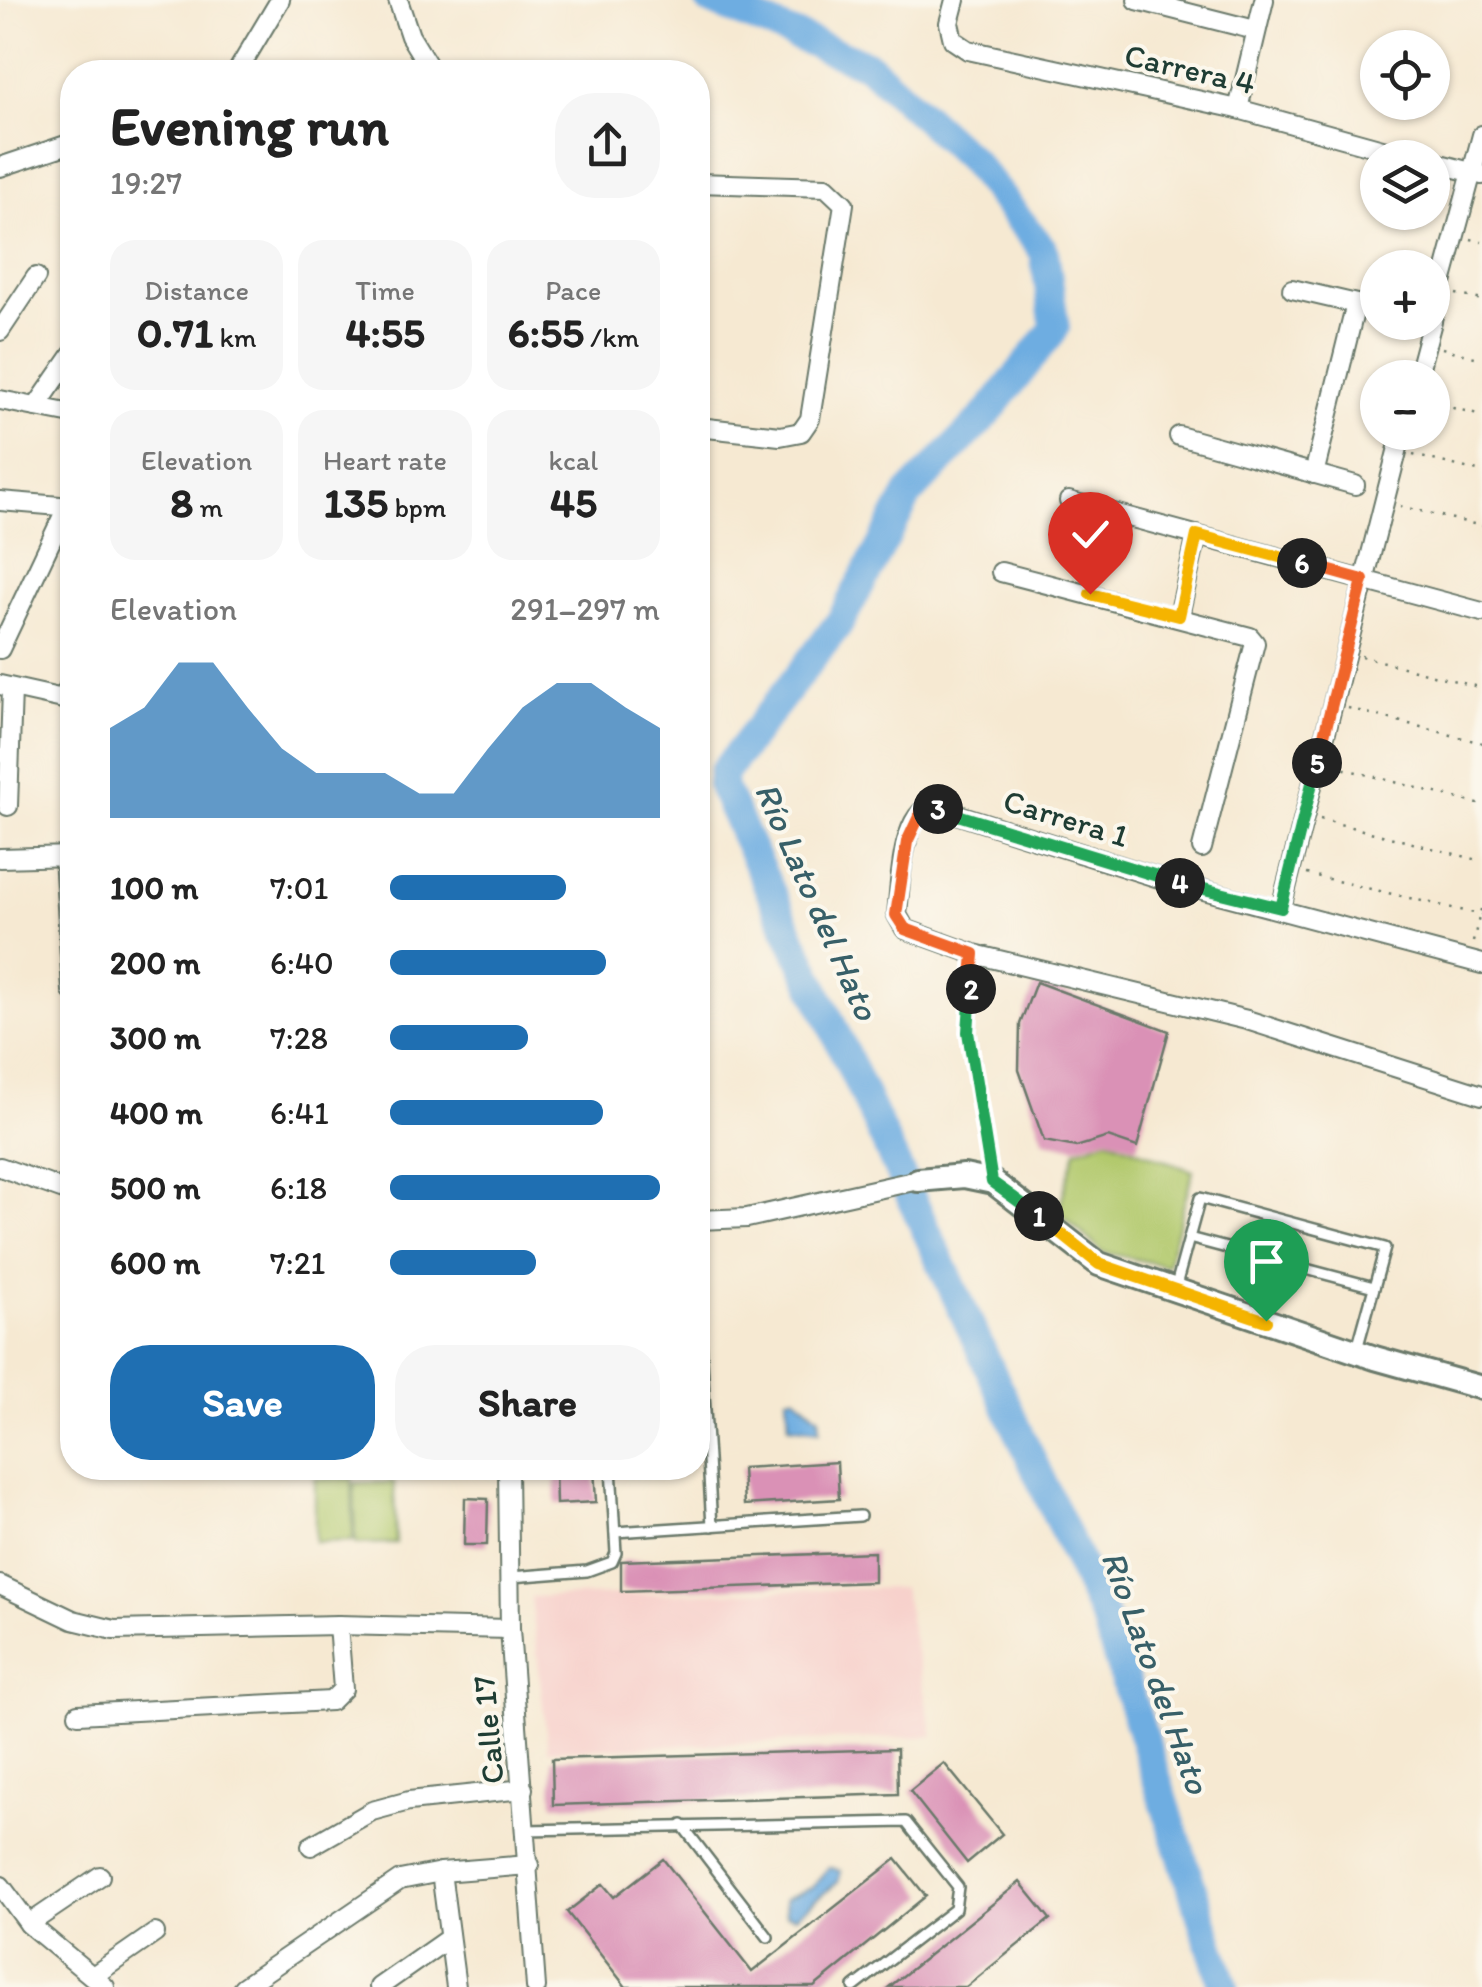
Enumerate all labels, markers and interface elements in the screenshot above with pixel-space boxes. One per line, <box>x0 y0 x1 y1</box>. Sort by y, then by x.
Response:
map controls <box>1360 30 1450 450</box>
button: locate <box>1360 30 1450 120</box>
street label: Carrera 4 <box>1121 36 1259 102</box>
text: Evening run <box>110 93 389 159</box>
button: share <box>555 93 660 198</box>
button: layers <box>1360 140 1450 230</box>
text: 19:27 <box>110 164 182 202</box>
button: + <box>1360 250 1450 340</box>
text: Distance <box>144 273 249 307</box>
text: Time <box>355 273 415 307</box>
text: Pace <box>545 273 601 307</box>
text: 0.71 <box>137 307 213 358</box>
text: 4:55 <box>345 307 425 358</box>
text: 6:55 <box>507 307 584 358</box>
text: km <box>213 320 257 354</box>
text: /km <box>584 320 639 354</box>
button: − <box>1360 360 1450 450</box>
text: Elevation <box>141 443 252 477</box>
text: Heart rate <box>323 443 447 477</box>
text: kcal <box>548 443 598 477</box>
text: 8 <box>170 477 193 528</box>
text: 135 <box>324 477 388 528</box>
text: 45 <box>550 477 597 528</box>
text: m <box>193 490 223 524</box>
text: bpm <box>388 490 446 524</box>
pin <box>1048 492 1133 595</box>
icon: check <box>1063 507 1118 562</box>
pin: 6 <box>1277 538 1327 588</box>
text: 6 <box>1295 546 1309 580</box>
text: Elevation <box>110 590 237 628</box>
text: 291–297 m <box>510 590 660 628</box>
pin: 5 <box>1292 738 1342 788</box>
text: 5 <box>1310 746 1324 780</box>
water label: Río Lato del Hato <box>746 776 889 1027</box>
street label: Carrera 1 <box>999 781 1133 855</box>
pin: 3 <box>913 784 963 834</box>
text: 3 <box>930 792 946 826</box>
pin: 4 <box>1155 858 1205 908</box>
text: 4 <box>1172 866 1188 900</box>
text: 100 m <box>110 869 198 907</box>
text: 7:01 <box>270 869 328 907</box>
text: 200 m <box>110 944 200 982</box>
text: 6:40 <box>270 944 334 982</box>
pin: 2 <box>946 964 996 1014</box>
text: 2 <box>964 972 978 1006</box>
text: 300 m <box>110 1019 201 1057</box>
text: 7:28 <box>270 1019 328 1057</box>
text: 400 m <box>110 1094 203 1132</box>
text: 6:41 <box>270 1094 329 1132</box>
text: 500 m <box>110 1169 200 1207</box>
text: 6:18 <box>270 1169 327 1207</box>
pin: 1 <box>1014 1191 1064 1241</box>
text: 1 <box>1033 1199 1046 1233</box>
pin <box>1224 1219 1309 1322</box>
icon: arrive <box>1239 1234 1294 1289</box>
text: 600 m <box>110 1244 200 1282</box>
text: 7:21 <box>270 1244 325 1282</box>
button: Save <box>110 1345 375 1460</box>
button: Share <box>395 1345 660 1460</box>
water label: Río Lato del Hato <box>1093 1545 1220 1800</box>
street label: Calle 17 <box>464 1674 512 1786</box>

